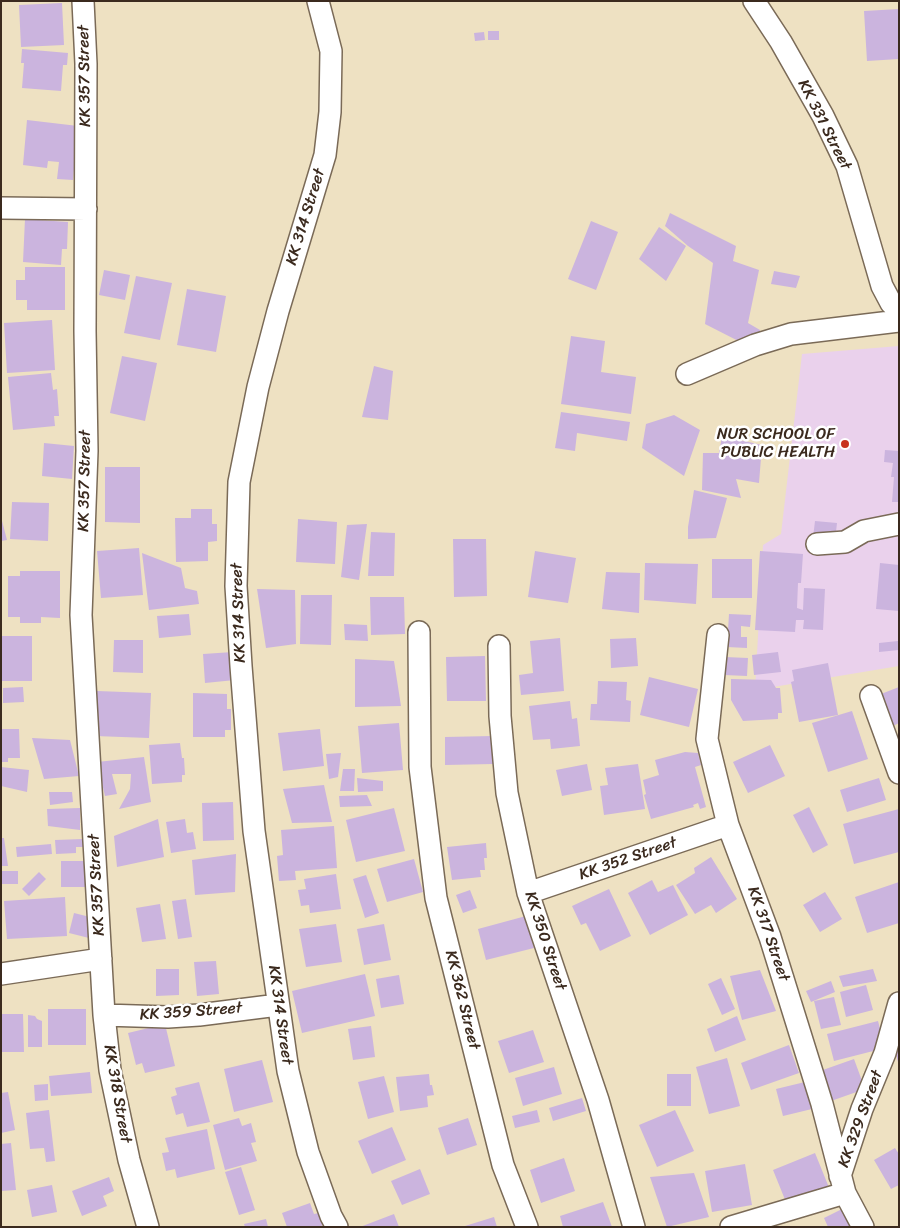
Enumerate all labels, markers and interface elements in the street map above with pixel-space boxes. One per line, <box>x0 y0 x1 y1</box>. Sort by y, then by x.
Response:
street label: KK 357 Street <box>75 25 95 127</box>
street label: KK 331 Street <box>793 77 855 173</box>
street label: KK 314 Street <box>282 166 330 268</box>
place label: NUR SCHOOL OF PUBLIC HEALTH <box>717 425 835 463</box>
street label: KK 357 Street <box>75 430 95 532</box>
marker: NUR SCHOOL OF PUBLIC HEALTH <box>839 438 851 450</box>
street label: KK 314 Street <box>228 563 250 663</box>
street label: KK 352 Street <box>577 833 679 885</box>
street label: KK 357 Street <box>85 834 109 936</box>
street label: KK 317 Street <box>743 884 793 984</box>
street label: KK 350 Street <box>520 889 570 993</box>
street label: KK 362 Street <box>440 948 484 1052</box>
street label: KK 314 Street <box>264 964 296 1066</box>
street label: KK 359 Street <box>139 999 243 1025</box>
street label: KK 318 Street <box>99 1043 135 1145</box>
street label: KK 329 Street <box>835 1068 887 1170</box>

